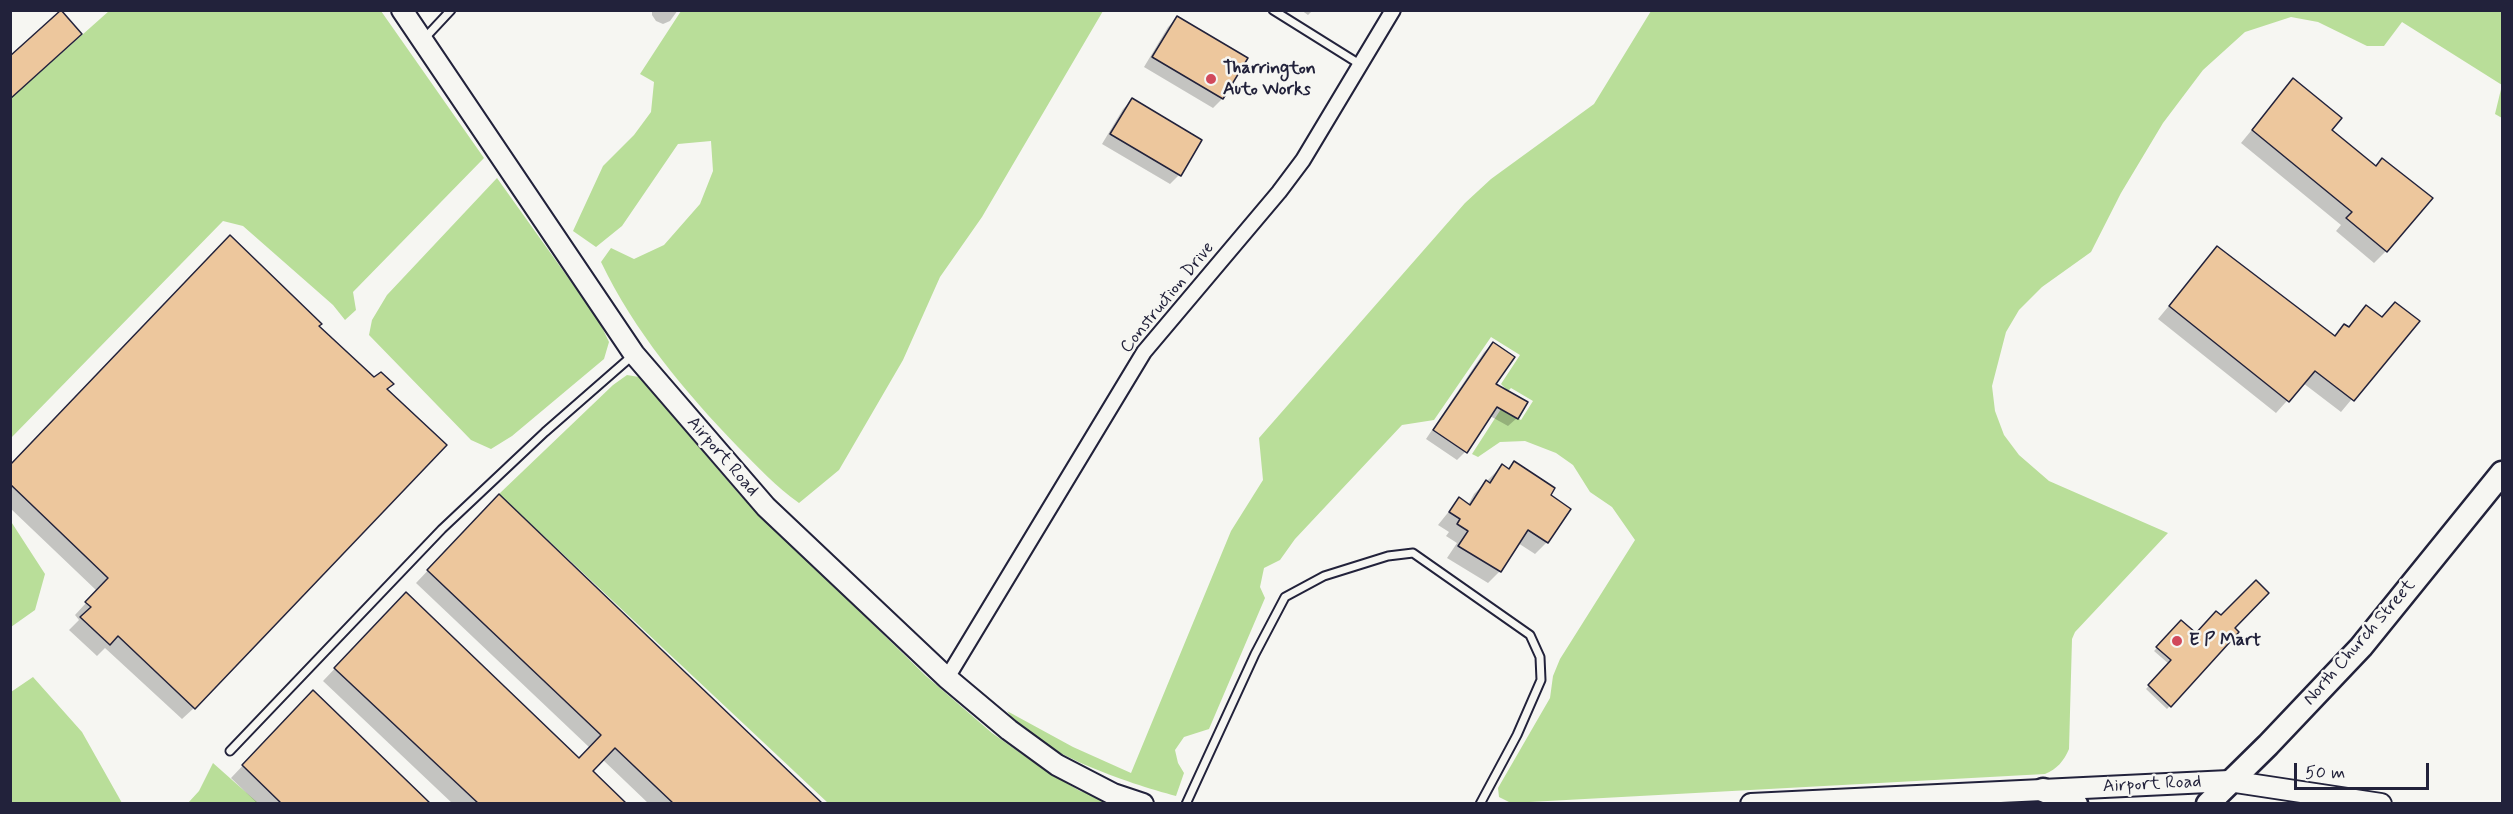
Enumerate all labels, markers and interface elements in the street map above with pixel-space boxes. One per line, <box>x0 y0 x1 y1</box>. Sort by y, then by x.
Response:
place label: Tharrington Auto Works <box>1223 58 1316 100</box>
marker: Tharrington Auto Works <box>1204 72 1218 86</box>
street label: Construction Drive <box>1116 238 1220 358</box>
street label: Airport Road <box>681 413 763 501</box>
street label: North Church Street <box>2299 576 2421 710</box>
place label: E P Mart <box>2189 630 2261 652</box>
marker: E P Mart <box>2170 634 2184 648</box>
scale bar <box>2297 751 2432 789</box>
text: 50 m <box>2305 761 2345 785</box>
street label: Airport Road <box>2102 772 2202 798</box>

